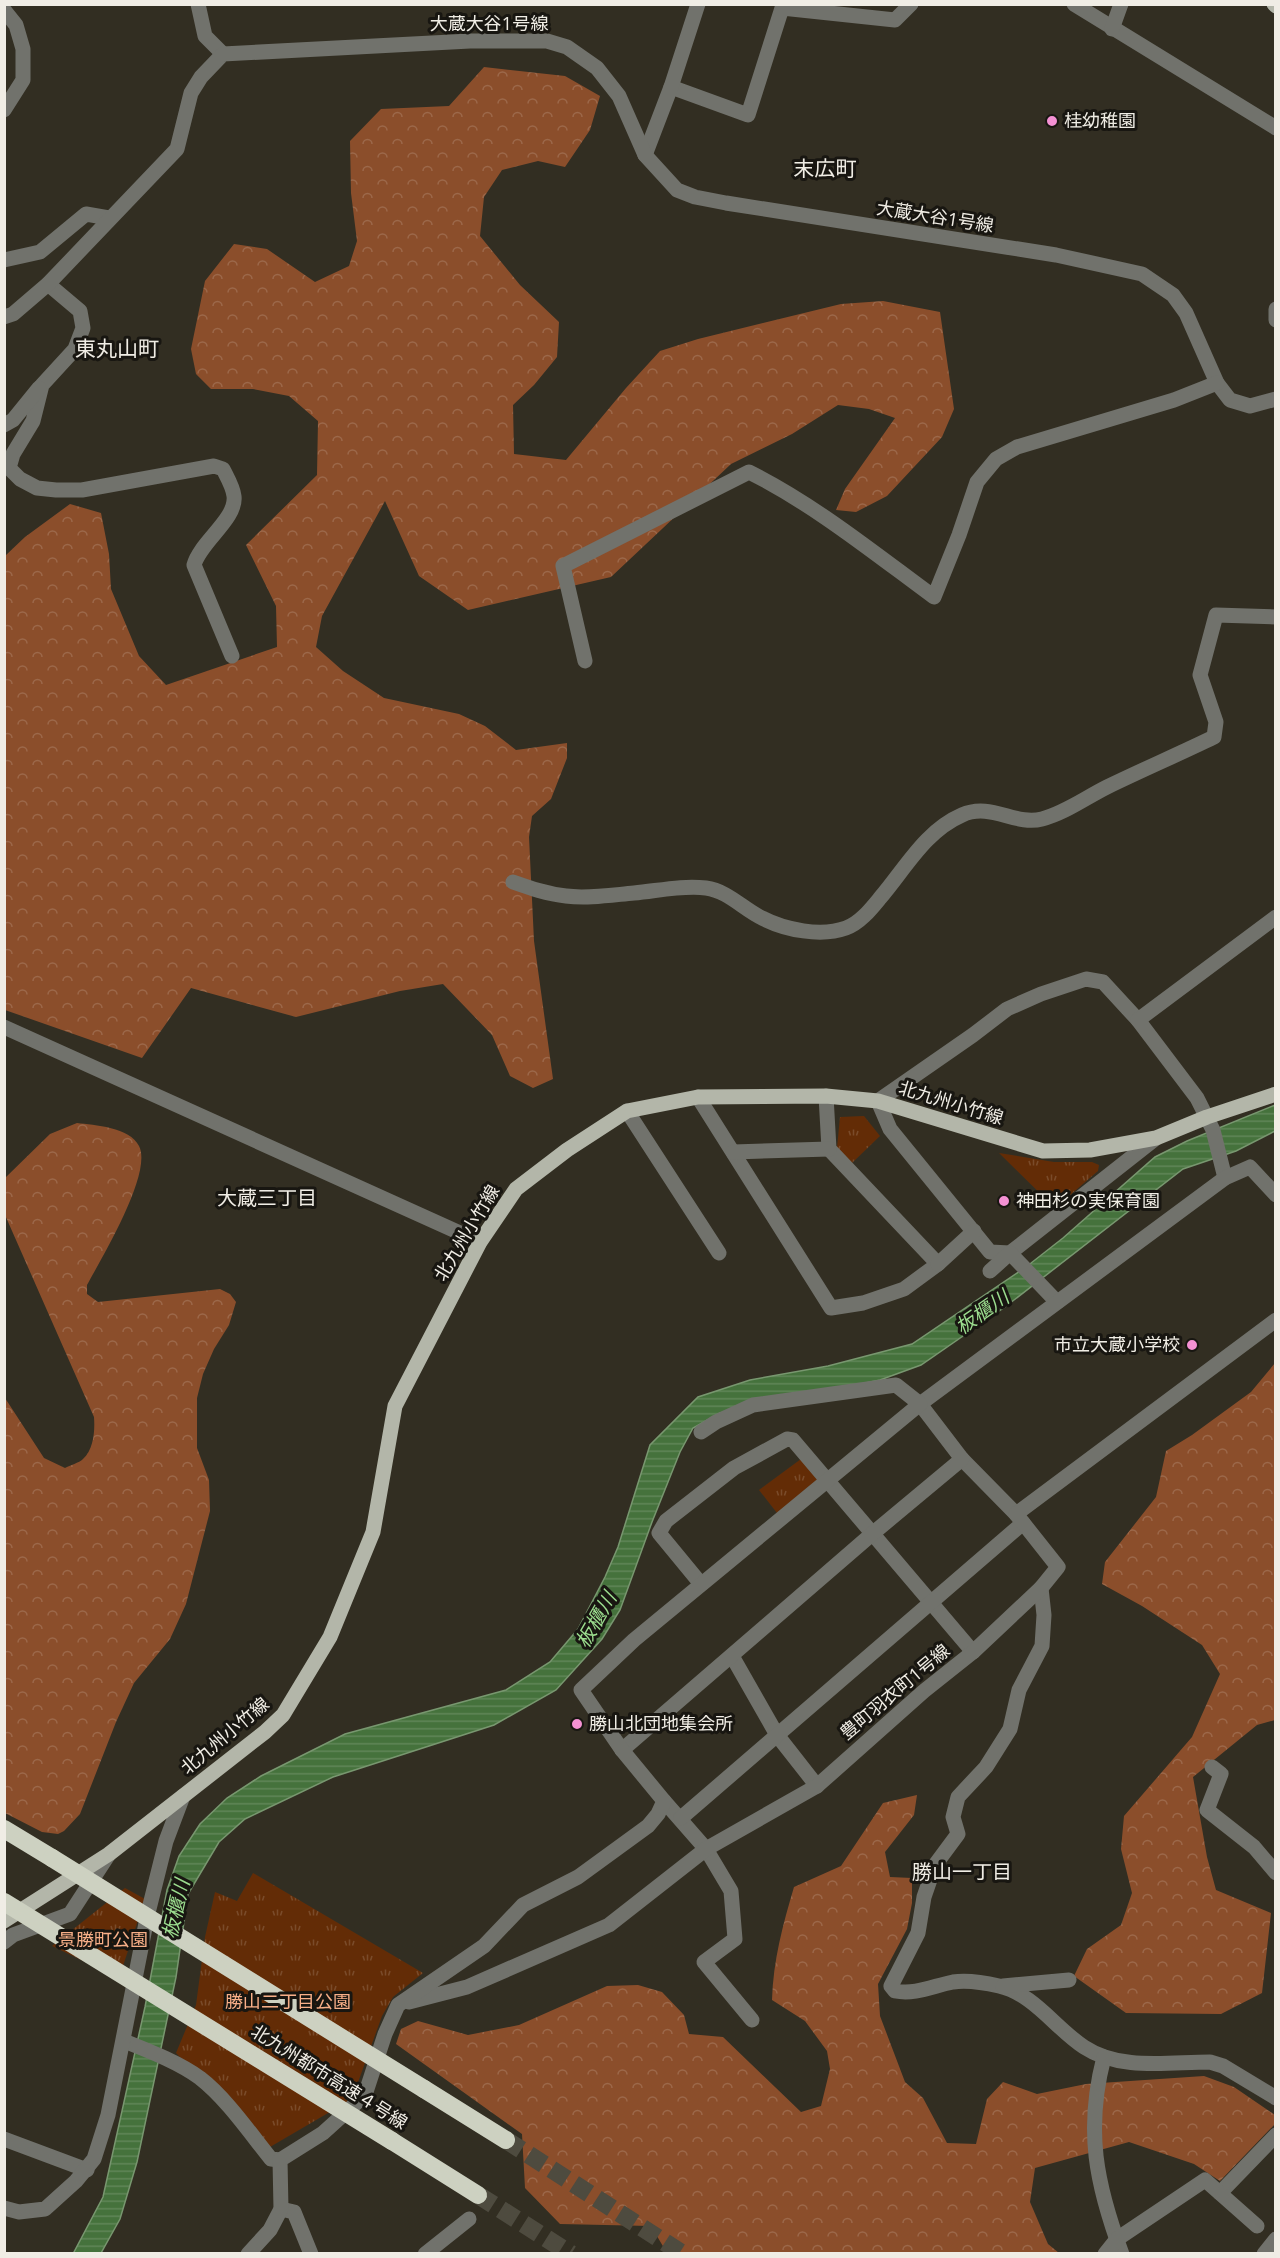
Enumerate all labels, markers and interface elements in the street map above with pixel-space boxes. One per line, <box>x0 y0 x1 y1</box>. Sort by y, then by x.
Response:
street label: 大蔵大谷1号線 <box>430 11 548 35</box>
place label: 桂幼稚園 <box>1064 108 1136 132</box>
marker: 桂幼稚園 <box>1045 114 1059 128</box>
district label: 末広町 <box>794 154 857 182</box>
street label: 大蔵大谷1号線 <box>875 195 995 237</box>
district label: 東丸山町 <box>75 334 159 362</box>
street label: 北九州小竹線 <box>896 1075 1006 1129</box>
street label: 北九州小竹線 <box>428 1180 504 1285</box>
district label: 大蔵三丁目 <box>217 1184 317 1211</box>
place label: 神田杉の実保育園 <box>1016 1188 1160 1212</box>
marker: 神田杉の実保育園 <box>997 1194 1011 1208</box>
water label: 板櫃川 <box>949 1282 1016 1340</box>
place label: 市立大蔵小学校 <box>1054 1332 1180 1356</box>
marker: 市立大蔵小学校 <box>1185 1338 1199 1352</box>
water label: 板櫃川 <box>569 1585 623 1652</box>
street label: 豊町羽衣町1号線 <box>834 1638 954 1744</box>
street label: 北九州小竹線 <box>175 1691 273 1779</box>
place label: 勝山北団地集会所 <box>589 1711 733 1735</box>
marker: 勝山北団地集会所 <box>570 1717 584 1731</box>
district label: 勝山一丁目 <box>912 1858 1012 1885</box>
water label: 板櫃川 <box>156 1875 196 1941</box>
park label: 景勝町公園 <box>58 1927 148 1951</box>
park label: 勝山二丁目公園 <box>225 1989 351 2013</box>
street label: 北九州都市高速４号線 <box>247 2018 412 2134</box>

